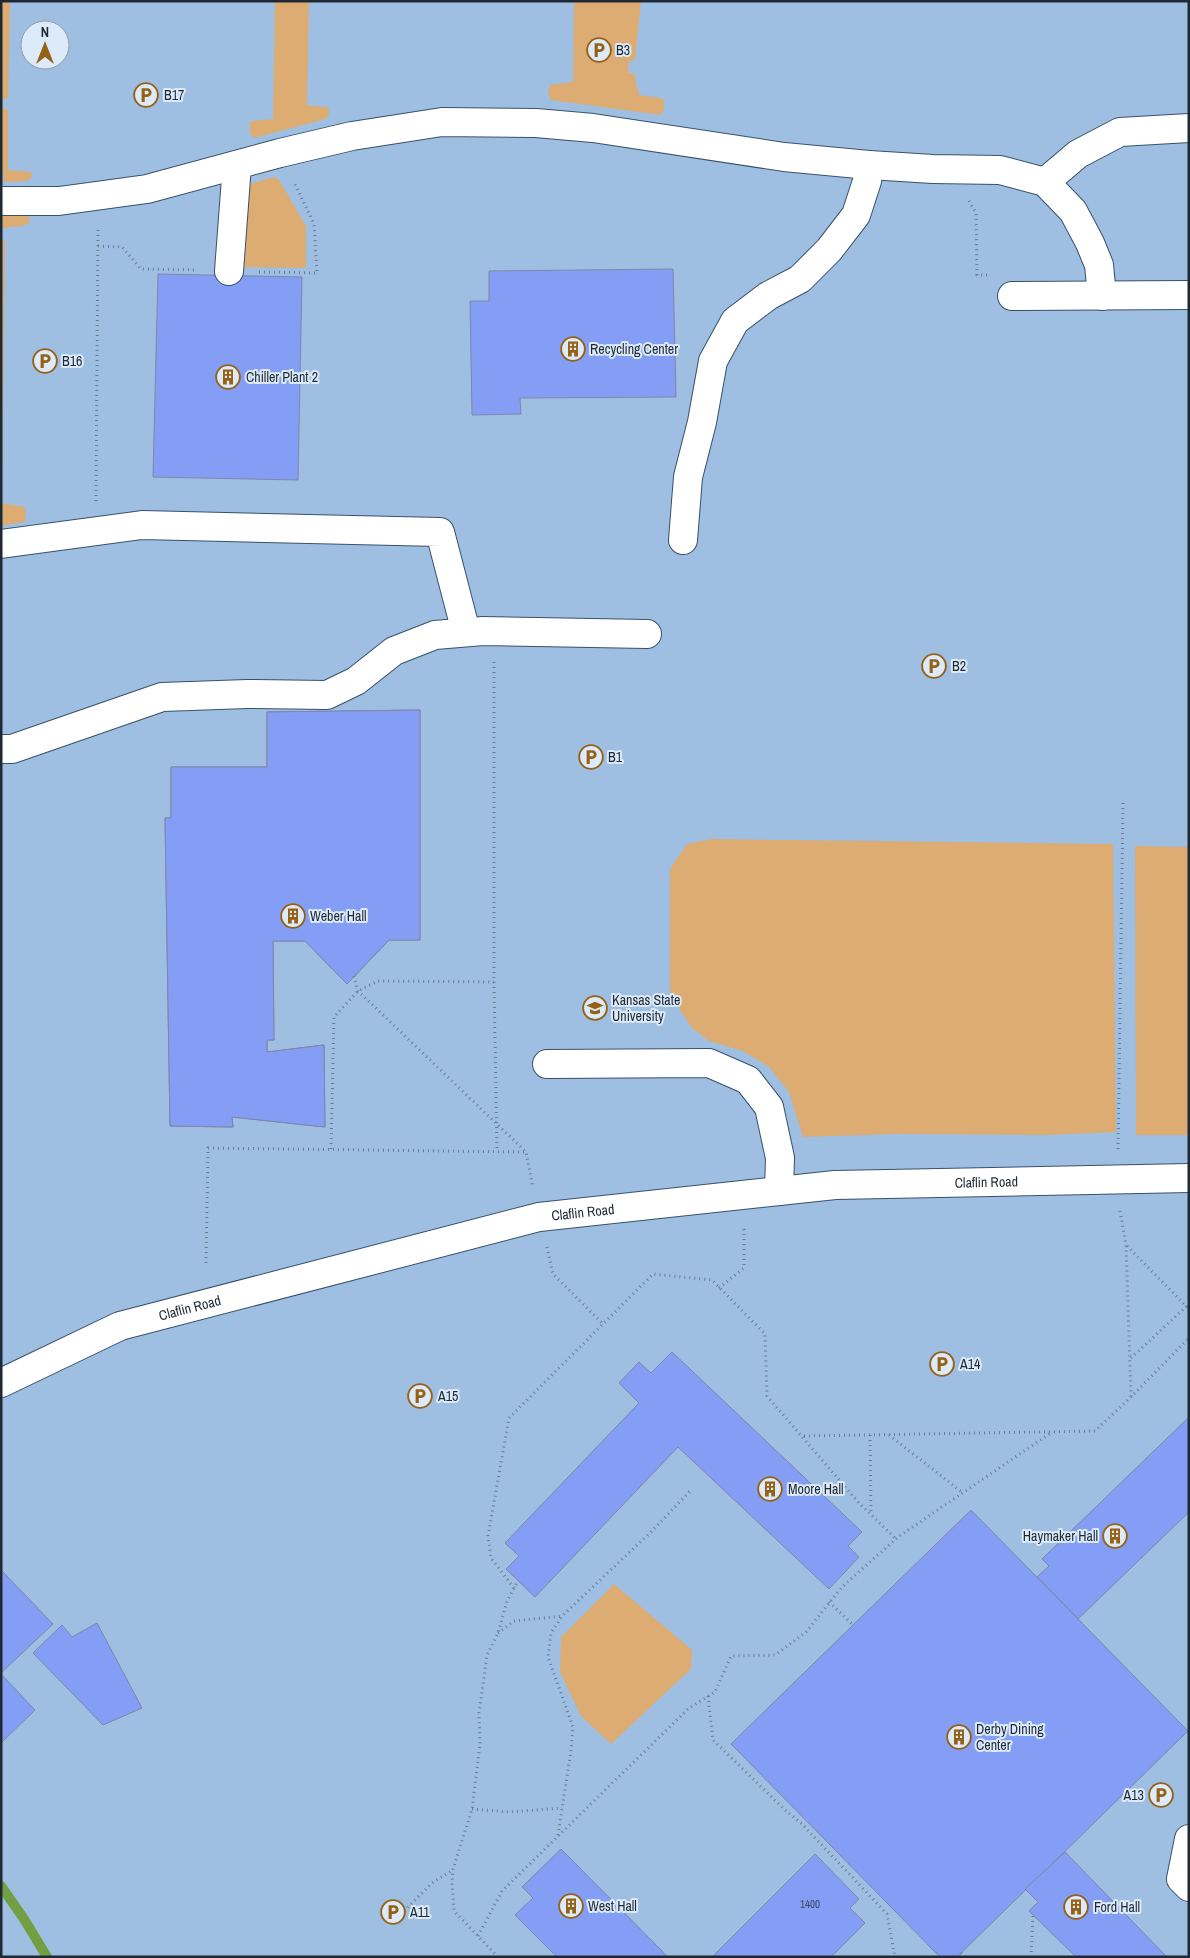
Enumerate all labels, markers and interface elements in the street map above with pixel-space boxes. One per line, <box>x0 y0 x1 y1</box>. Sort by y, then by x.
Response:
north arrow <box>20 20 70 70</box>
text: N <box>41 23 49 41</box>
parking icon: B3 <box>586 37 612 63</box>
place label: B3 <box>616 41 630 59</box>
parking icon: B17 <box>133 82 159 108</box>
place label: B17 <box>164 86 184 104</box>
building icon: Recycling Center <box>560 336 586 362</box>
place label: Recycling Center <box>590 340 678 358</box>
parking icon: B16 <box>32 348 58 374</box>
place label: B16 <box>62 352 82 370</box>
building icon: Chiller Plant 2 <box>215 364 241 390</box>
place label: Chiller Plant 2 <box>246 368 318 386</box>
parking icon: B2 <box>921 653 947 679</box>
place label: B2 <box>952 657 966 675</box>
parking icon: B1 <box>578 744 604 770</box>
place label: B1 <box>608 748 623 766</box>
building icon: Weber Hall <box>280 903 306 929</box>
place label: Weber Hall <box>310 907 367 925</box>
place label: Kansas State University <box>612 991 680 1025</box>
school or university icon: Kansas State University <box>582 995 608 1021</box>
street label: Claflin Road <box>955 1172 1018 1192</box>
street label: Claflin Road <box>550 1200 615 1225</box>
street label: Claflin Road <box>157 1291 223 1325</box>
parking icon: A14 <box>929 1351 955 1377</box>
place label: A14 <box>959 1355 981 1373</box>
parking icon: A15 <box>407 1383 433 1409</box>
place label: A15 <box>437 1387 458 1405</box>
building icon: Moore Hall <box>757 1476 783 1502</box>
place label: Moore Hall <box>788 1480 844 1498</box>
building icon: Haymaker Hall <box>1102 1523 1128 1549</box>
place label: Haymaker Hall <box>1023 1527 1098 1545</box>
place label: Derby Dining Center <box>976 1720 1044 1754</box>
building icon: Derby Dining Center <box>946 1724 972 1750</box>
parking icon: A13 <box>1148 1782 1174 1808</box>
place label: A13 <box>1123 1786 1144 1804</box>
building icon: West Hall <box>558 1893 584 1919</box>
building icon: Ford Hall <box>1063 1894 1089 1920</box>
place label: West Hall <box>588 1897 637 1915</box>
house number: 1400 <box>800 1897 820 1911</box>
place label: Ford Hall <box>1094 1898 1140 1916</box>
parking icon: A11 <box>380 1899 406 1925</box>
place label: A11 <box>409 1903 430 1921</box>

